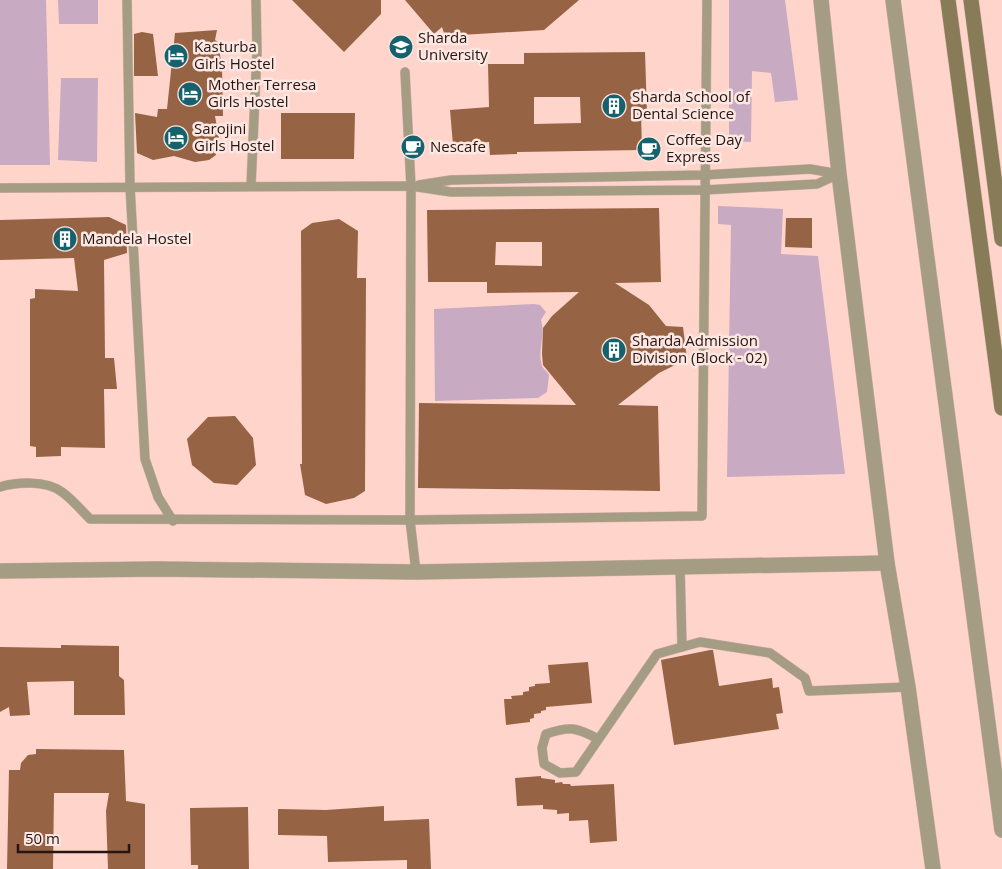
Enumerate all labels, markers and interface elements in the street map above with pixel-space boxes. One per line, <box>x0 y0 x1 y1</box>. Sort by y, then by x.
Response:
place label: Sharda University <box>418 27 488 64</box>
school or university icon: Sharda University <box>388 34 414 60</box>
place label: Kasturba Girls Hostel <box>194 36 274 73</box>
hotel icon: Kasturba Girls Hostel <box>163 43 189 69</box>
place label: Mother Terresa Girls Hostel <box>208 74 316 111</box>
hotel icon: Mother Terresa Girls Hostel <box>177 81 203 107</box>
place label: Sharda School of Dental Science <box>632 86 751 123</box>
building icon: Sharda School of Dental Science <box>601 93 627 119</box>
place label: Sarojini Girls Hostel <box>194 118 274 155</box>
hotel icon: Sarojini Girls Hostel <box>163 125 189 151</box>
place label: Coffee Day Express <box>666 129 743 166</box>
cafe icon: Nescafe <box>400 134 426 160</box>
place label: Nescafe <box>430 136 486 156</box>
cafe icon: Coffee Day Express <box>636 136 662 162</box>
building icon: Mandela Hostel <box>52 226 78 252</box>
place label: Mandela Hostel <box>82 228 191 248</box>
place label: Sharda Admission Division (Block - 02) <box>632 330 767 367</box>
building icon: Sharda Admission Division (Block - 02) <box>601 337 627 363</box>
scale bar <box>18 822 129 854</box>
text: 50 m <box>25 828 60 848</box>

